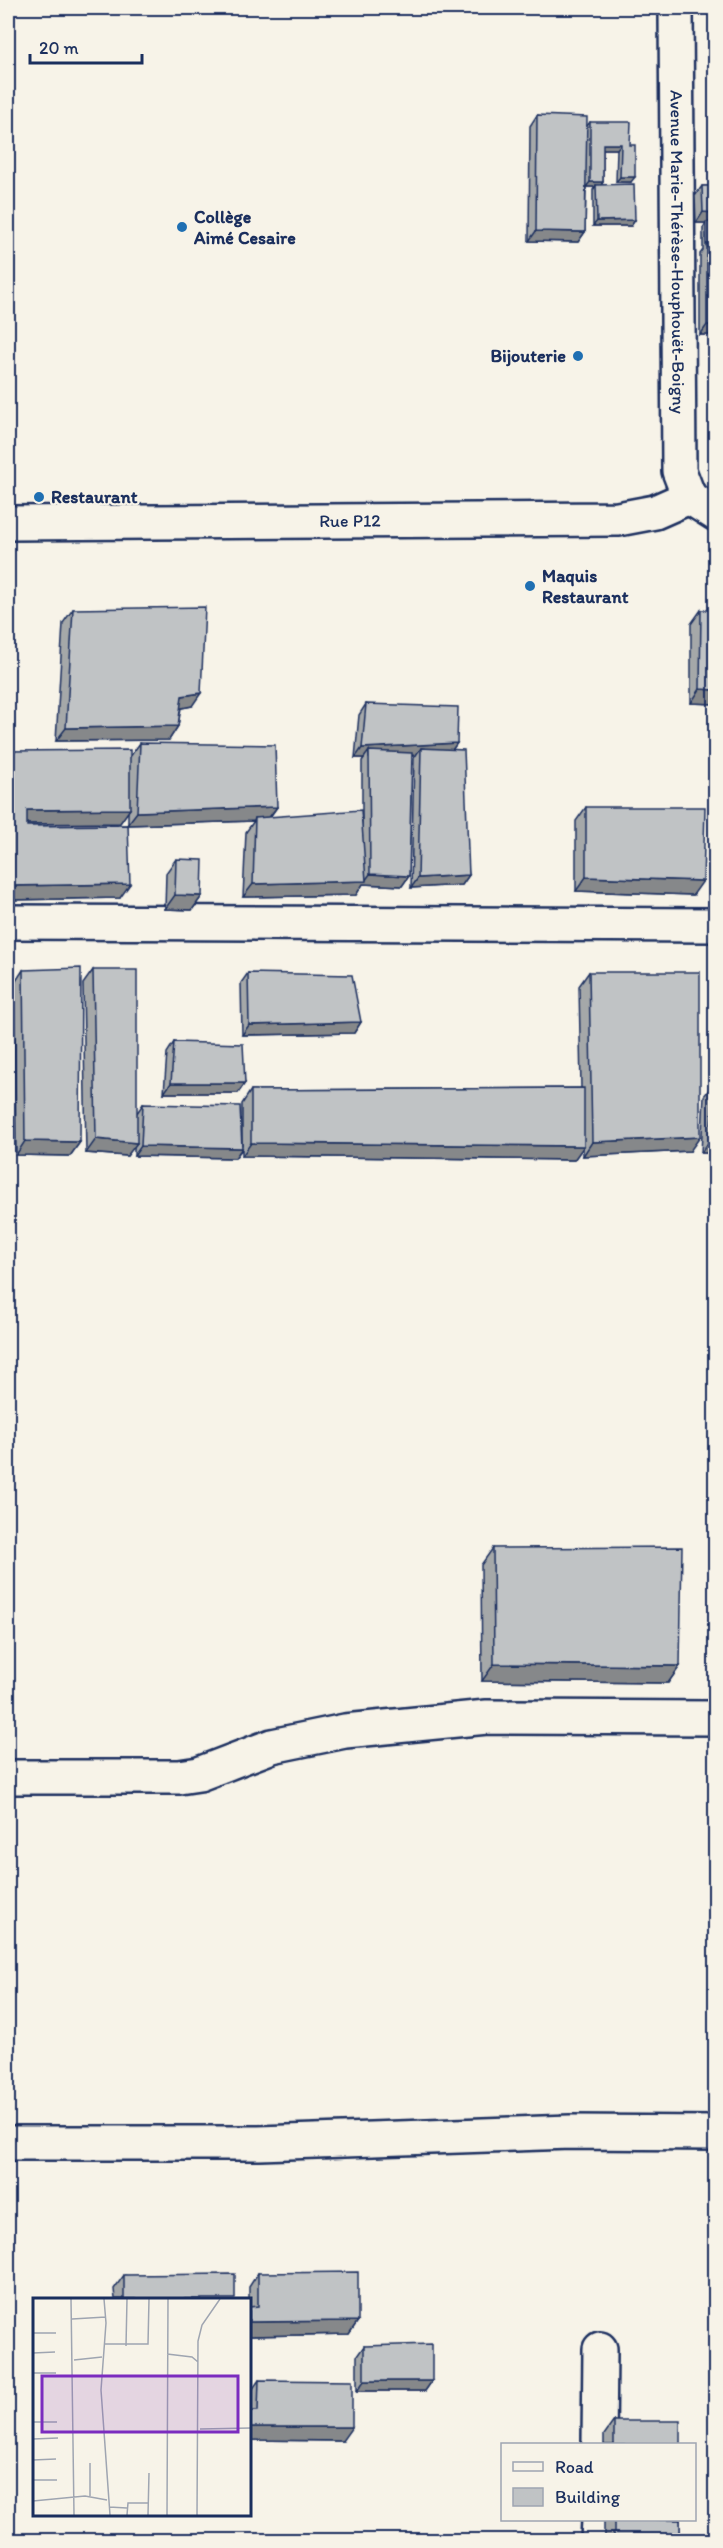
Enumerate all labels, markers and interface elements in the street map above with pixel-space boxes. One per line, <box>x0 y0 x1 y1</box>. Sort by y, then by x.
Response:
scale bar <box>30 27 142 65</box>
text: 20 m <box>39 37 79 59</box>
street label: Avenue Marie-Thérèse-Houphouët-Boigny <box>666 90 690 415</box>
place label: Collège Aimé Cesaire <box>193 206 296 249</box>
marker: Collège Aimé Cesaire <box>175 220 189 234</box>
place label: Bijouterie <box>490 345 566 367</box>
marker: Bijouterie <box>571 349 585 363</box>
place label: Restaurant <box>51 486 138 508</box>
marker: Restaurant <box>32 490 46 504</box>
street label: Rue P12 <box>319 510 381 532</box>
place label: Maquis Restaurant <box>542 565 629 608</box>
marker: Maquis Restaurant <box>523 579 537 593</box>
inset map <box>33 2298 250 2515</box>
legend <box>501 2443 696 2521</box>
text: Road <box>555 2456 594 2478</box>
text: Building <box>555 2486 621 2508</box>

